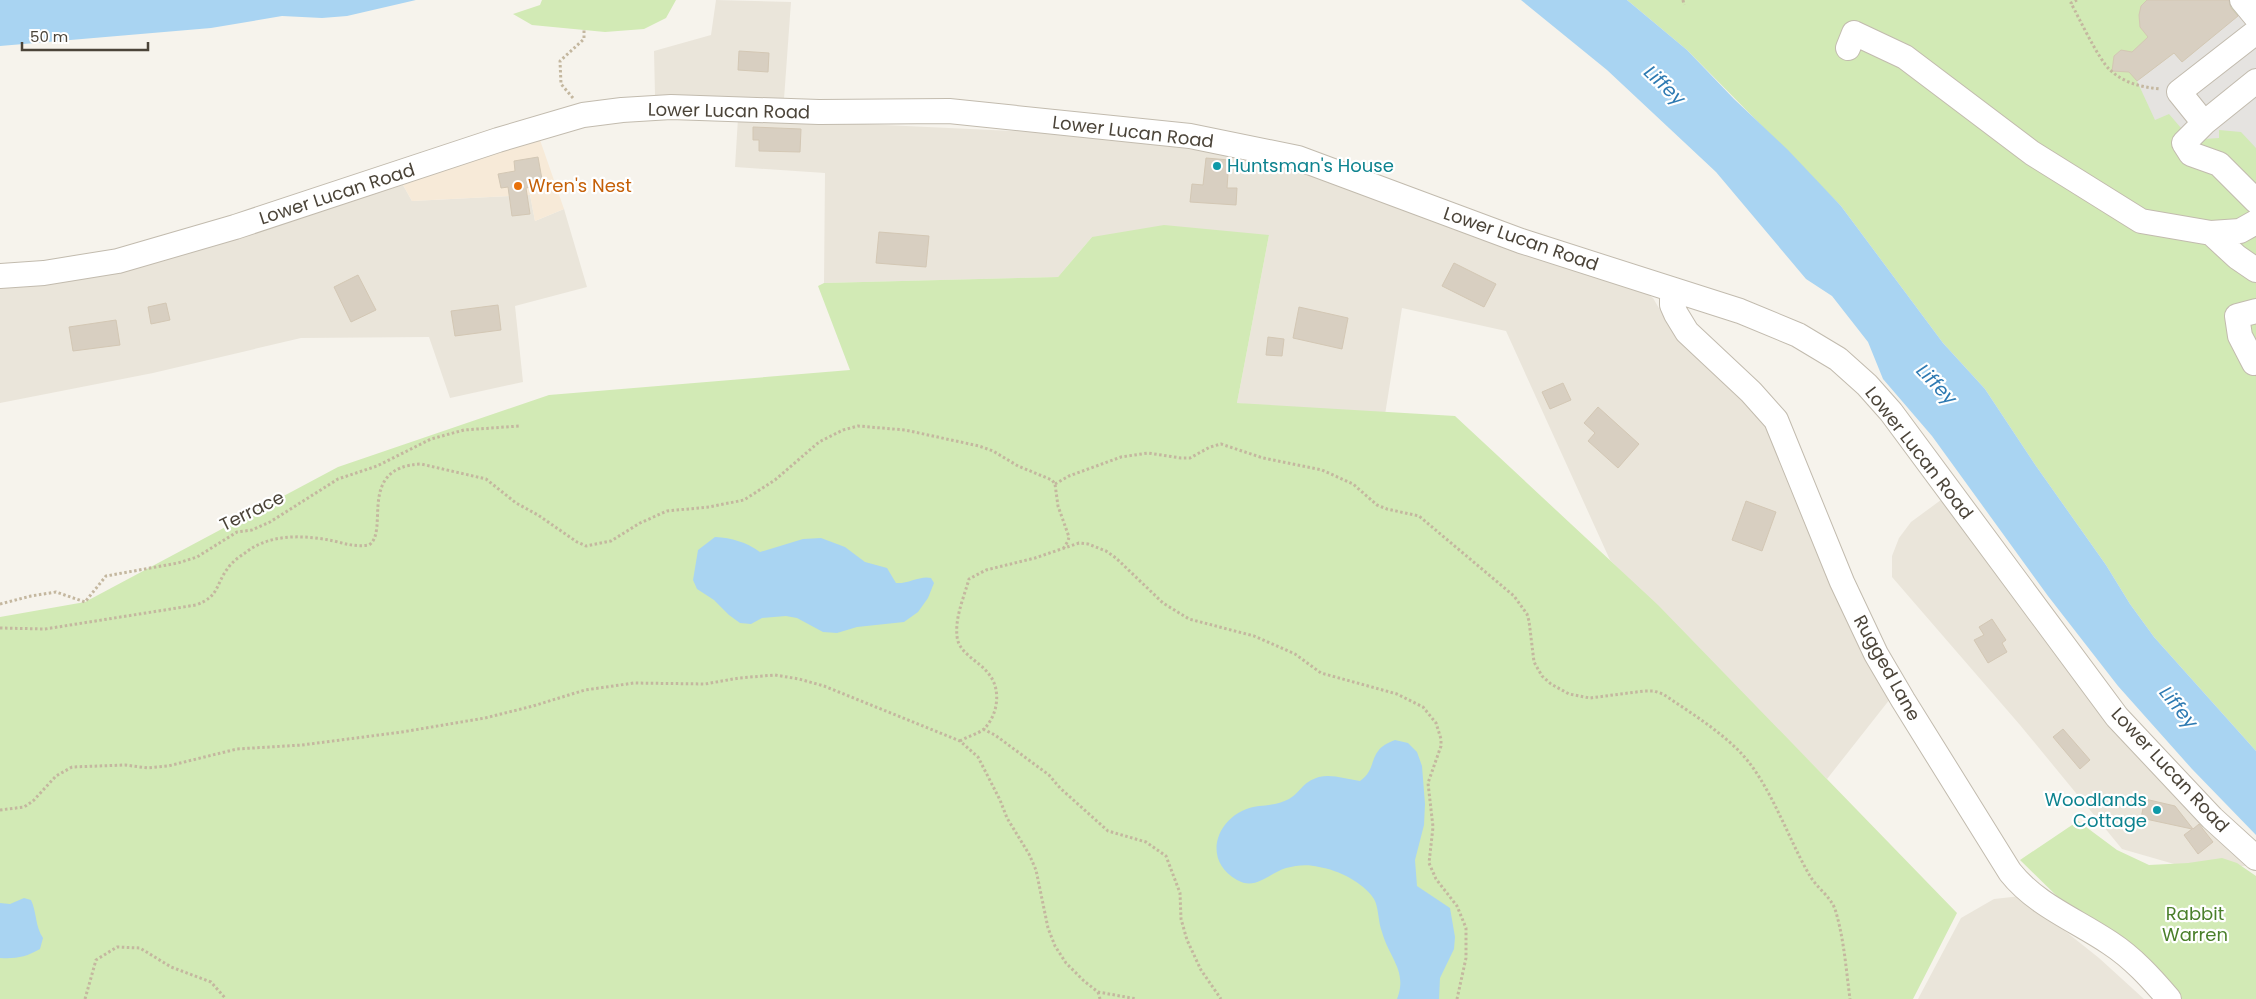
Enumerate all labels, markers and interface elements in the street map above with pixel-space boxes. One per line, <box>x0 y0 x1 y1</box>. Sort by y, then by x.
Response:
scale bar <box>22 20 149 52</box>
text: 50 m <box>30 26 68 47</box>
water label: Liffey <box>1638 59 1692 112</box>
street label: Lower Lucan Road <box>648 97 810 124</box>
street label: Lower Lucan Road <box>1051 109 1215 154</box>
place label: Huntsman's House <box>1227 153 1394 178</box>
street label: Lower Lucan Road <box>256 157 418 230</box>
marker: Huntsman's House <box>1211 160 1223 172</box>
place label: Wren's Nest <box>528 173 632 198</box>
marker: Wren's Nest <box>512 180 524 192</box>
street label: Lower Lucan Road <box>1440 200 1602 277</box>
water label: Liffey <box>1910 358 1964 412</box>
street label: Lower Lucan Road <box>1860 381 1979 524</box>
street label: Terrace <box>215 484 288 537</box>
street label: Rugged Lane <box>1848 610 1927 725</box>
water label: Liffey <box>2153 680 2205 735</box>
street label: Lower Lucan Road <box>2106 702 2235 838</box>
place label: Woodlands Cottage <box>2045 787 2147 833</box>
marker: Woodlands Cottage <box>2151 804 2163 816</box>
park label: Rabbit Warren <box>2162 901 2228 947</box>

